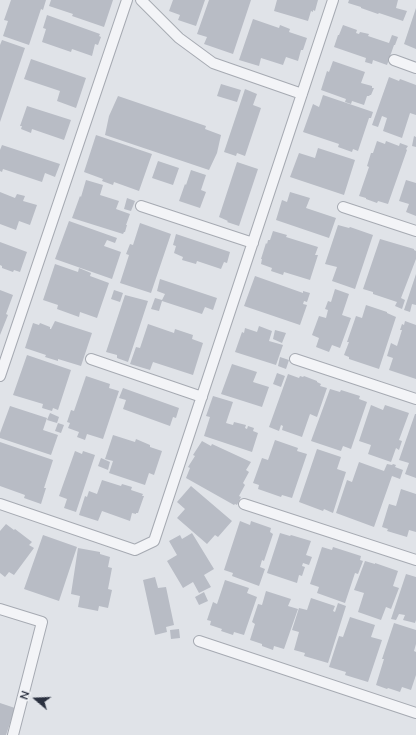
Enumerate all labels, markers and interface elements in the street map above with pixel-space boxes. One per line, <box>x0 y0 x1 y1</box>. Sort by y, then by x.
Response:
north arrow <box>16 679 56 719</box>
text: N <box>17 689 33 701</box>

